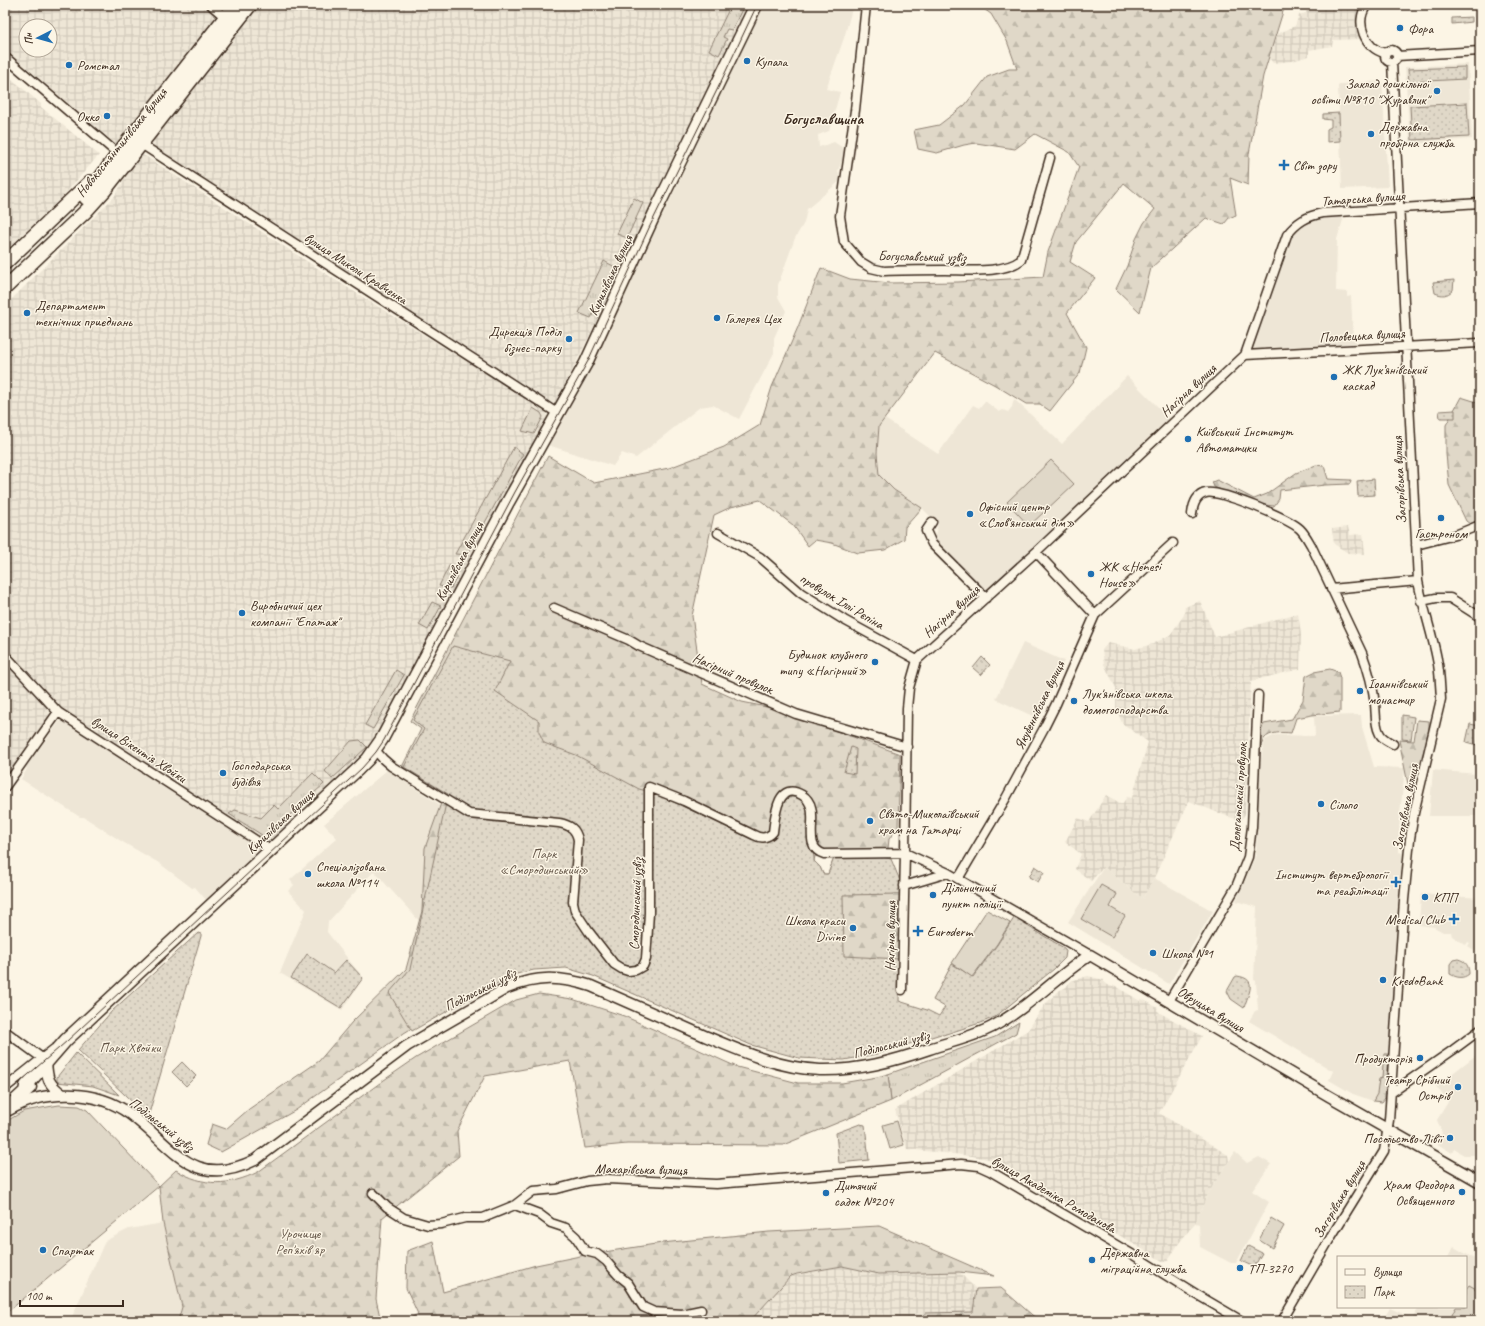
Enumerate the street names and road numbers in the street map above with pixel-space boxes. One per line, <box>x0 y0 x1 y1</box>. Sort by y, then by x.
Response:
street label: Новокостянтинівська вулиця <box>72 84 171 200</box>
street label: Татарська вулиця <box>1321 187 1406 210</box>
street label: вулиця Миколи Кравченка <box>301 229 412 309</box>
street label: Кирилівська вулиця <box>584 231 637 318</box>
street label: Богуславський узвіз <box>878 247 967 266</box>
street label: Половецька вулиця <box>1319 325 1406 346</box>
street label: Нагірна вулиця <box>1157 360 1221 421</box>
street label: Загорівська вулиця <box>1389 435 1410 524</box>
street label: Кирилівська вулиця <box>431 518 488 604</box>
street label: провулок Іллі Рєпіна <box>797 570 888 634</box>
street label: Нагірна вулиця <box>919 581 984 641</box>
street label: Нагірний провулок <box>690 649 777 699</box>
street label: Якубенківська вулиця <box>1011 657 1069 752</box>
street label: вулиця Вікентія Хвойки <box>88 712 190 787</box>
street label: Делегатський провулок <box>1226 740 1251 852</box>
street label: Загорівська вулиця <box>1389 761 1422 852</box>
street label: Кирилівська вулиця <box>243 785 319 857</box>
street label: Смородинський узвіз <box>625 856 646 950</box>
street label: Нагірна вулиця <box>881 900 900 971</box>
street label: Подільський узвіз <box>442 964 520 1015</box>
street label: Овруцька вулиця <box>1174 983 1248 1037</box>
street label: Подільський узвіз <box>851 1027 932 1062</box>
street label: Подільський узвіз <box>126 1094 198 1156</box>
street label: вулиця Академіка Ромоданова <box>989 1152 1120 1238</box>
street label: Загорівська вулиця <box>1310 1156 1370 1241</box>
street label: Макарівська вулиця <box>595 1160 688 1179</box>

